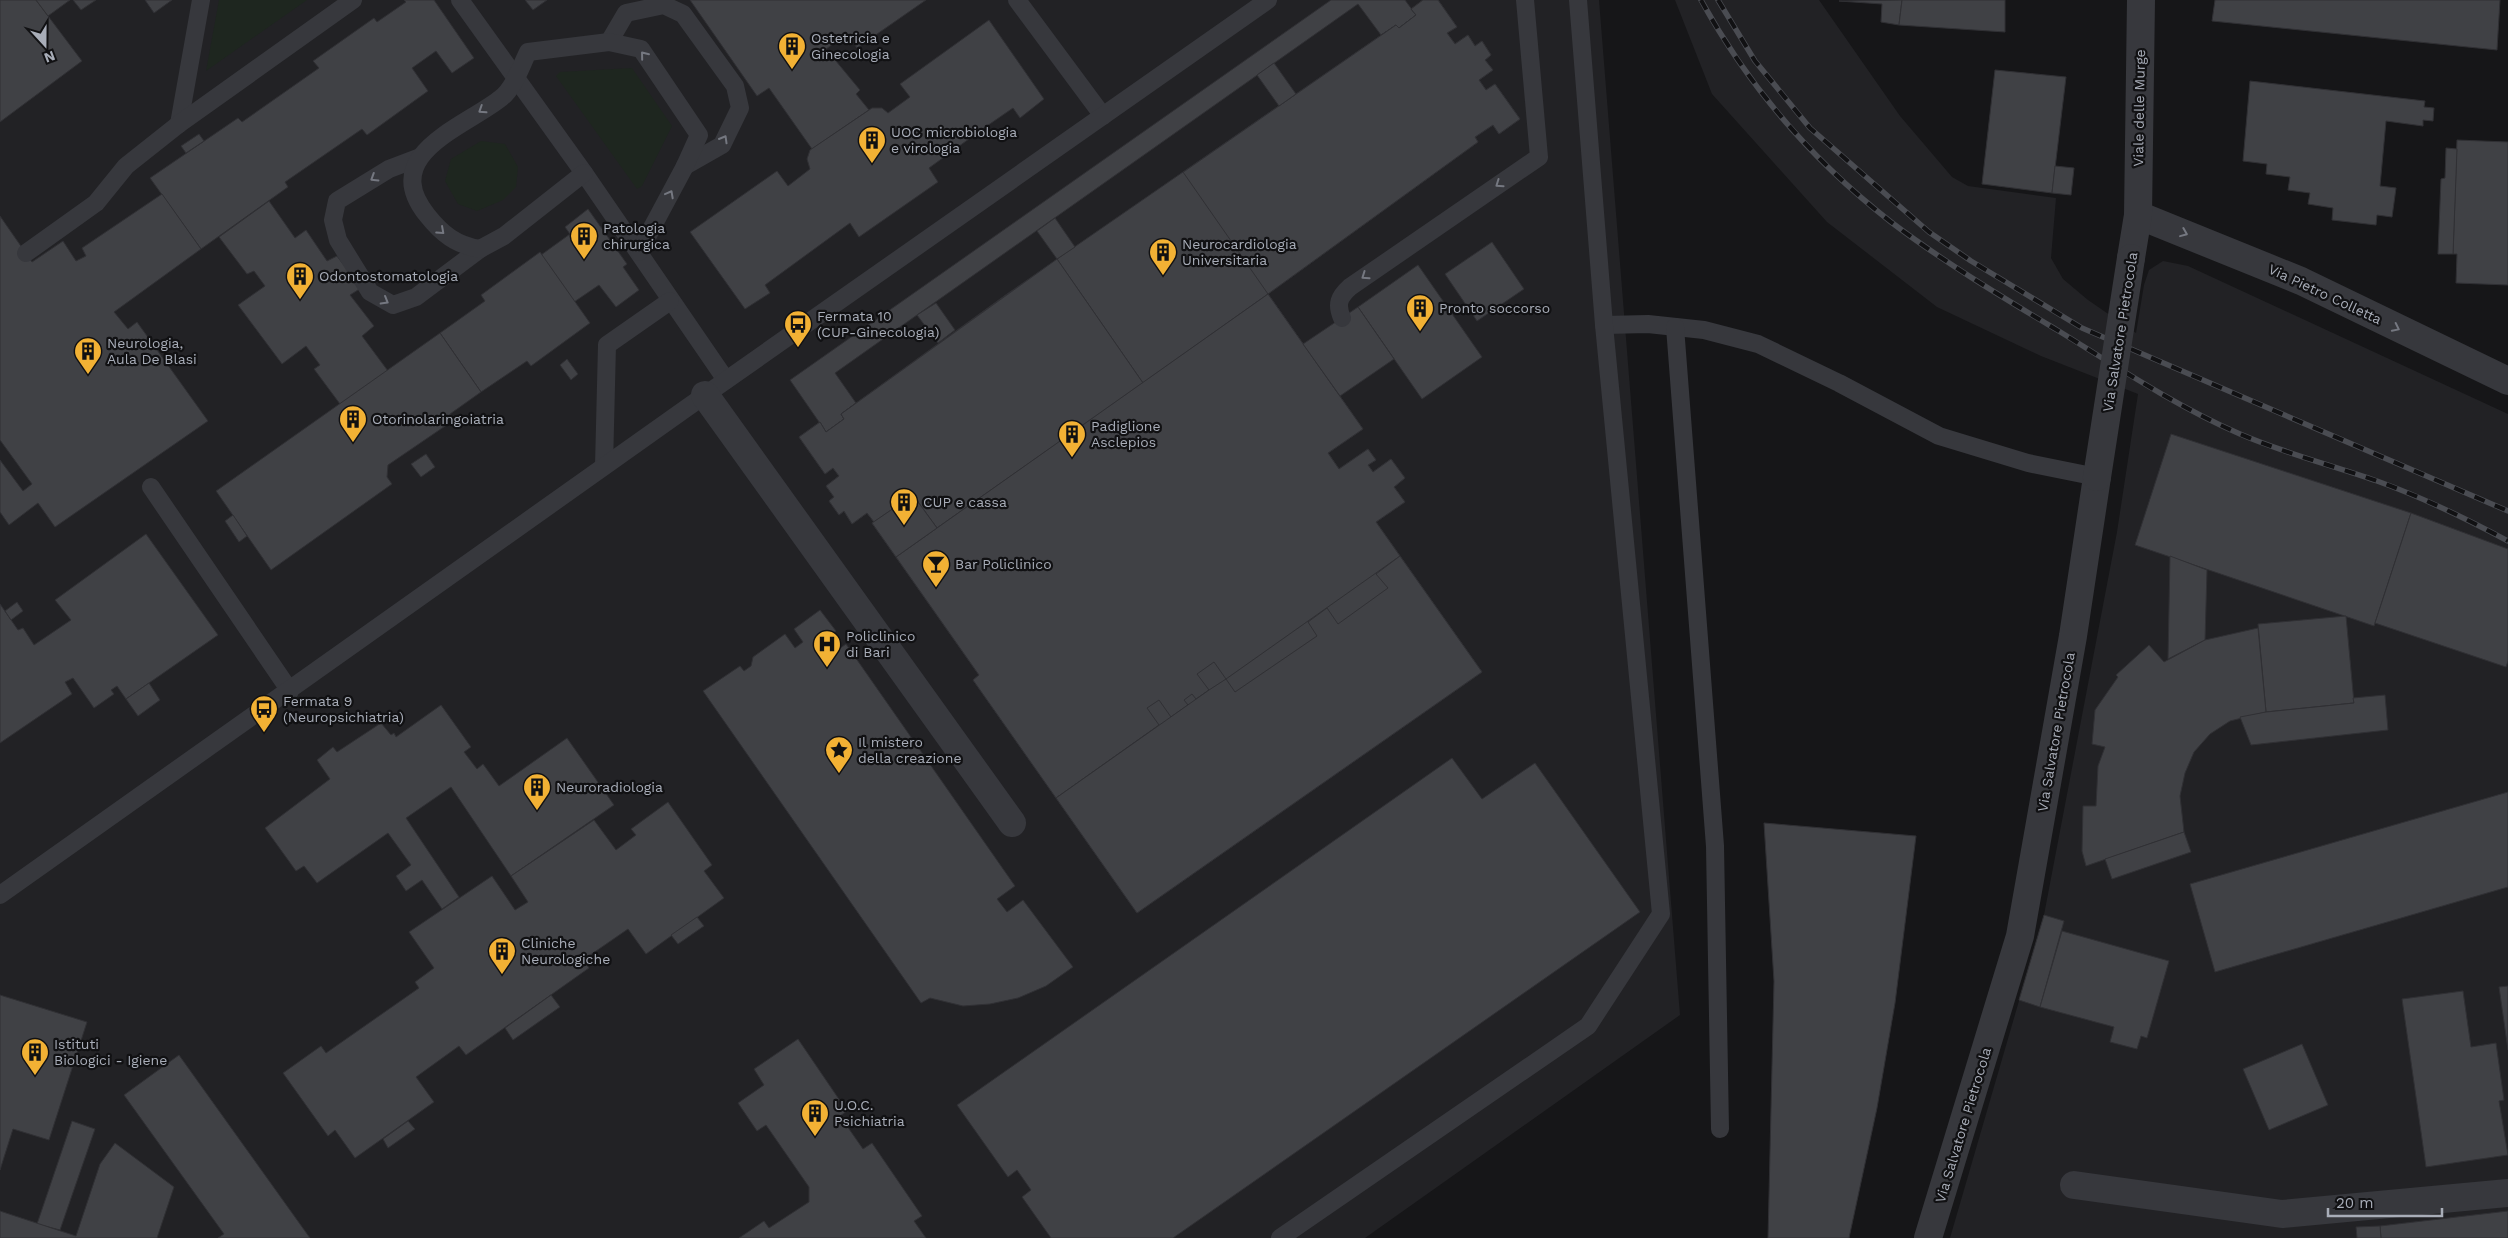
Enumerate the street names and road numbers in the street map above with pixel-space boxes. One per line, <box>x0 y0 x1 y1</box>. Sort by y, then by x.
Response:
street label: Viale delle Murge <box>2130 49 2148 167</box>
street label: Via Salvatore Pietrocola <box>2099 251 2141 413</box>
street label: Via Pietro Colletta <box>2266 261 2384 327</box>
street label: Via Salvatore Pietrocola <box>2034 651 2078 813</box>
street label: Via Salvatore Pietrocola <box>1932 1045 1994 1205</box>

